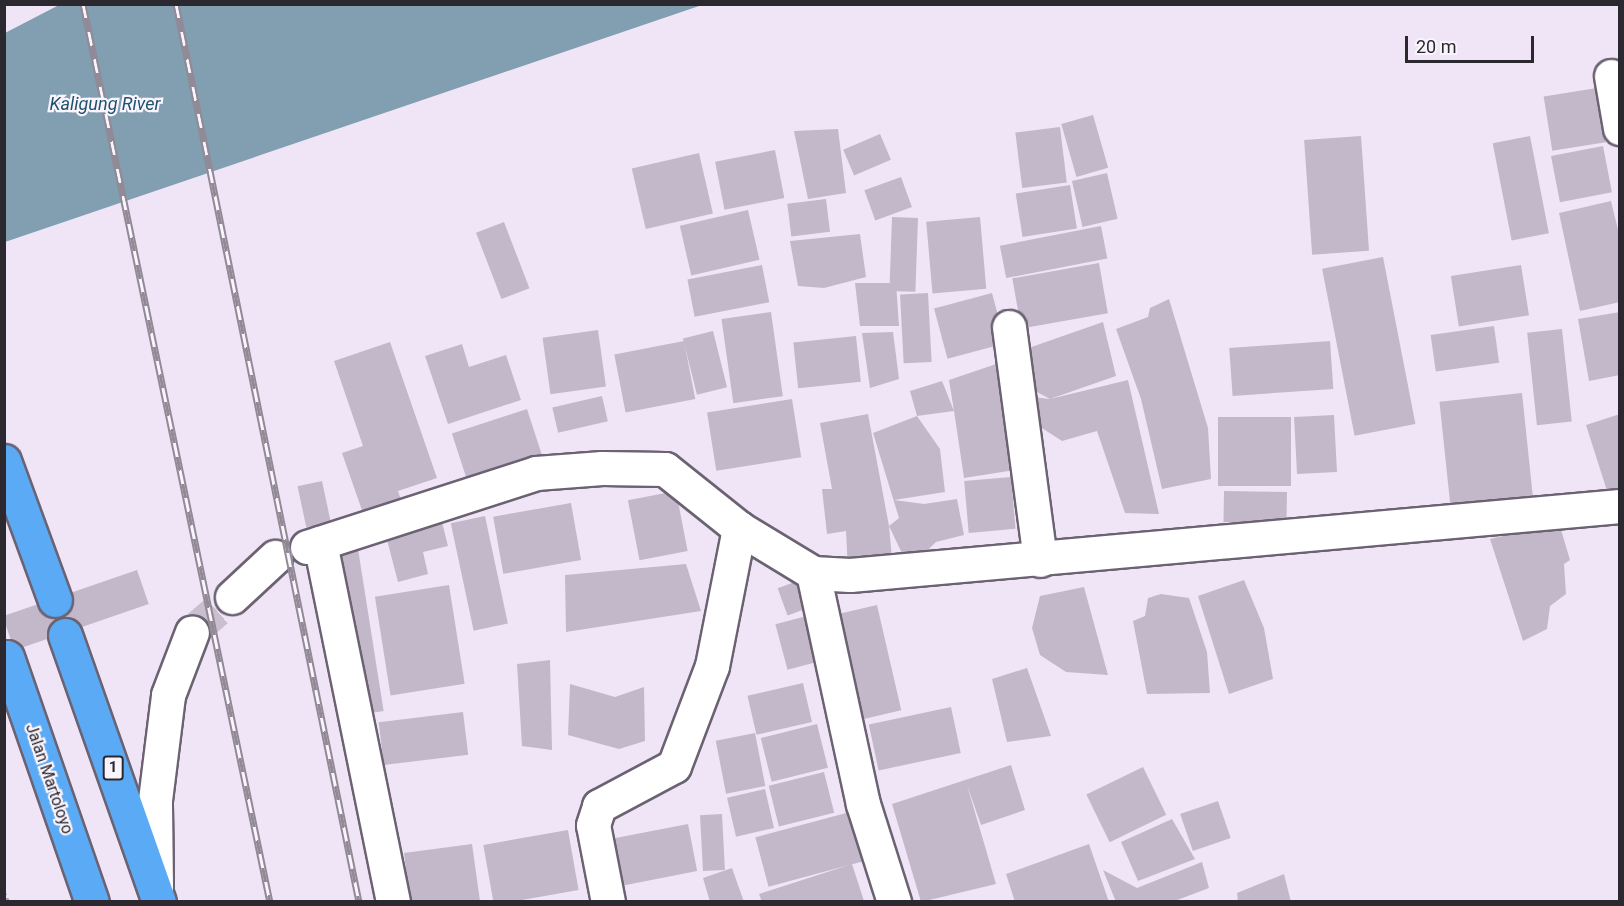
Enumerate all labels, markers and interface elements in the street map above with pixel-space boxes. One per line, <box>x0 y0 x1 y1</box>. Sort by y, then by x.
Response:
scale bar <box>1408 24 1537 62</box>
text: 20 m <box>1416 36 1456 57</box>
water label: Kaligung River <box>50 93 160 115</box>
street label: Jalan Martoloyo <box>21 721 77 837</box>
road number: 1 <box>102 756 124 780</box>

